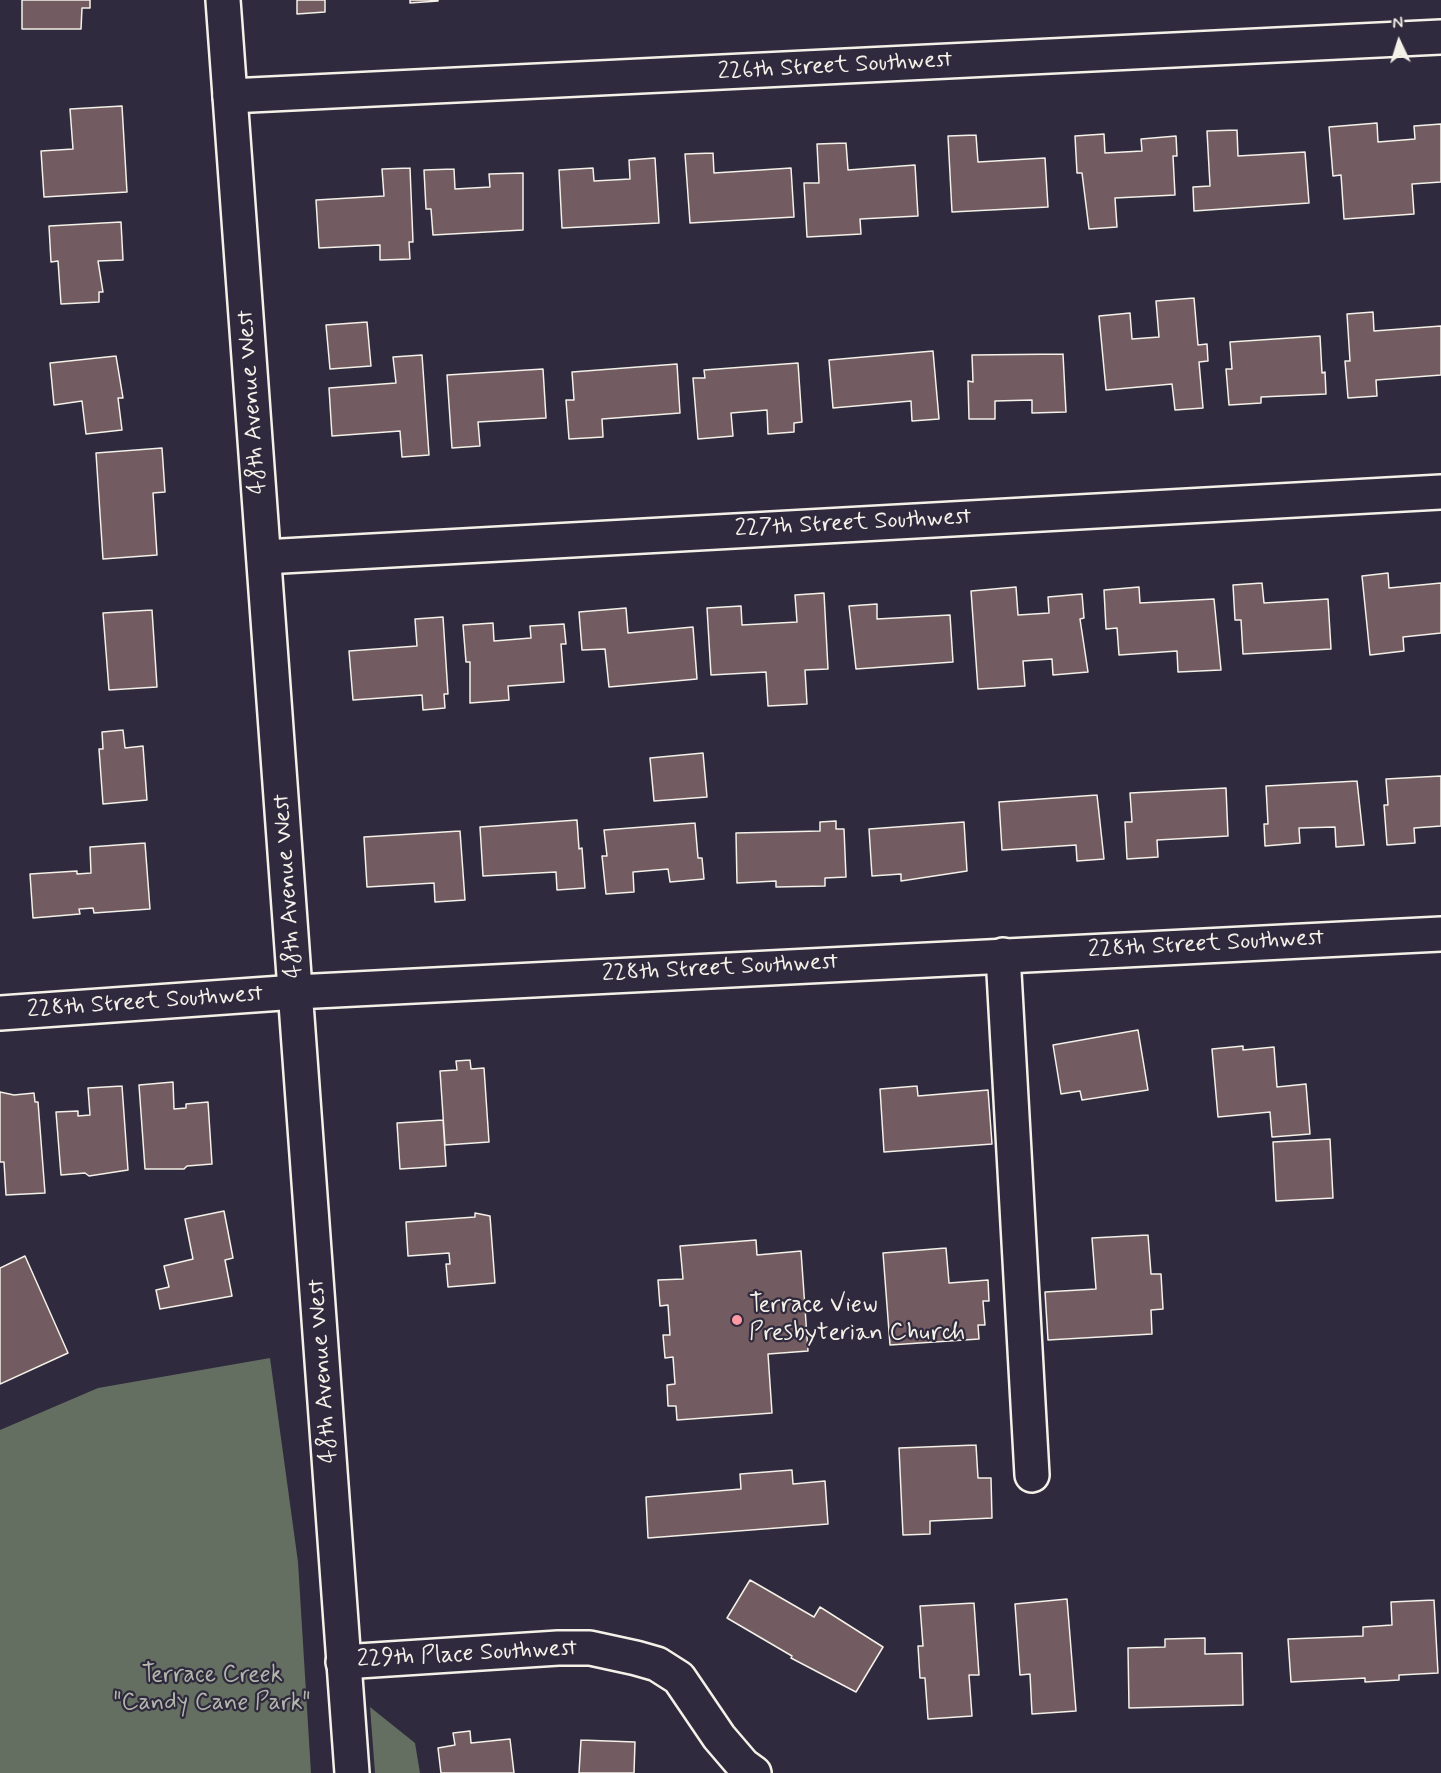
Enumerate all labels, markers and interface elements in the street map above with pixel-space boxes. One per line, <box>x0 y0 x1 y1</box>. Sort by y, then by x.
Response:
north arrow <box>1369 12 1429 72</box>
text: N <box>1392 13 1404 34</box>
street label: 226th Street Southwest <box>717 46 953 88</box>
street label: 48th Avenue West <box>232 309 274 495</box>
street label: 227th Street Southwest <box>734 503 972 545</box>
street label: 48th Avenue West <box>268 793 310 979</box>
street label: 228th Street Southwest <box>1087 924 1325 966</box>
street label: 228th Street Southwest <box>601 948 839 990</box>
street label: 228th Street Southwest <box>26 980 264 1026</box>
street label: 48th Avenue West <box>303 1278 345 1464</box>
place label: Terrace View Presbyterian Church <box>749 1292 965 1348</box>
marker: Terrace View Presbyterian Church <box>730 1313 744 1327</box>
street label: 229th Place Southwest <box>356 1635 578 1675</box>
park label: Terrace Creek "Candy Cane Park" <box>113 1662 311 1718</box>

